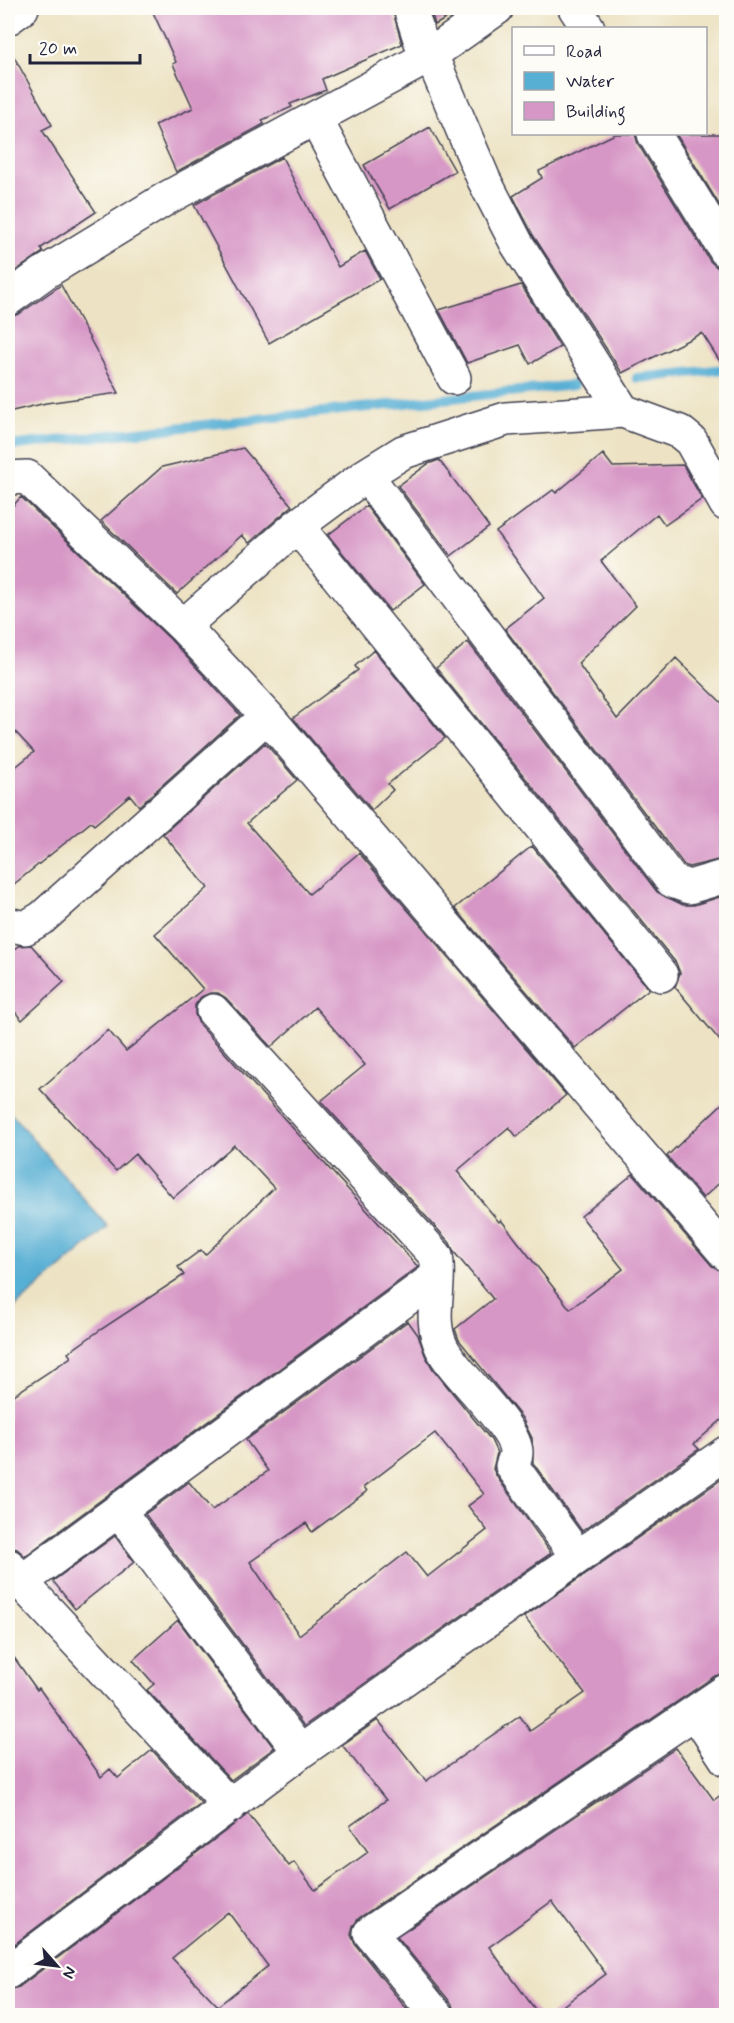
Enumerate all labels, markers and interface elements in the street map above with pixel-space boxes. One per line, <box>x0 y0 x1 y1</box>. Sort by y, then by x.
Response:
scale bar <box>30 27 140 65</box>
legend <box>512 27 707 135</box>
text: 20 m <box>39 37 77 61</box>
text: Road <box>566 40 602 64</box>
text: Water <box>566 70 615 94</box>
text: Building <box>566 100 626 126</box>
north arrow <box>27 1936 87 1996</box>
text: N <box>57 1963 81 1982</box>

